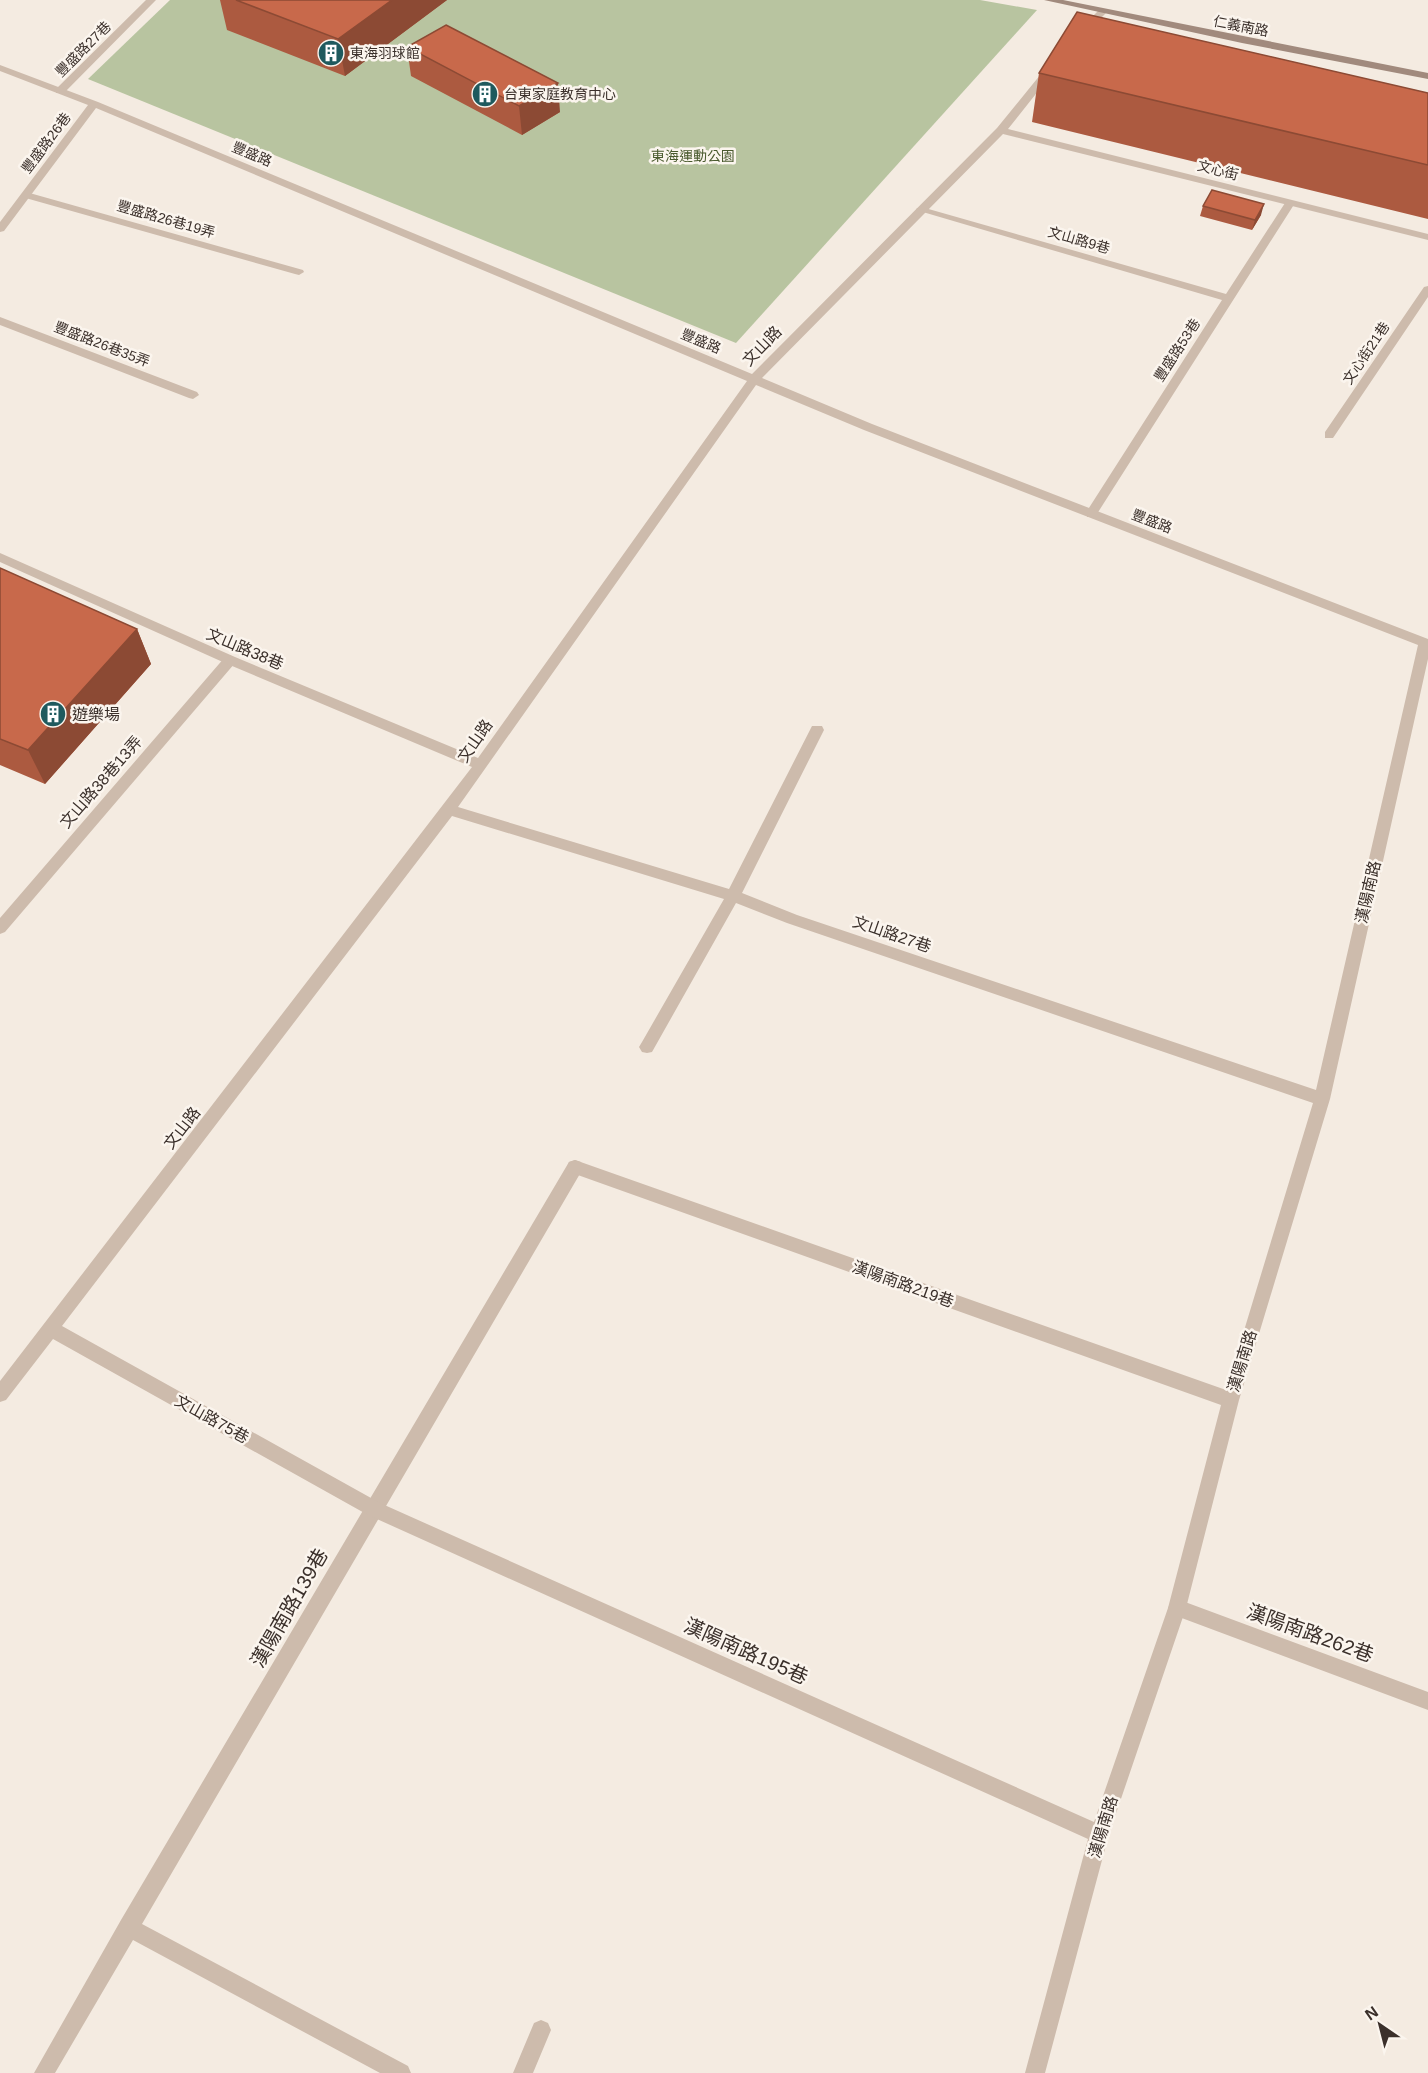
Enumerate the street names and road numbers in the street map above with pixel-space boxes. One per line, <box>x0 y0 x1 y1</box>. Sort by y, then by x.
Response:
street label: 仁義南路 <box>1212 13 1270 39</box>
street label: 豐盛路27巷 <box>52 18 114 80</box>
street label: 豐盛路26巷 <box>18 110 74 176</box>
street label: 豐盛路 <box>230 138 274 170</box>
street label: 文心街 <box>1196 157 1240 183</box>
street label: 豐盛路26巷19弄 <box>115 197 217 241</box>
street label: 文山路9巷 <box>1046 224 1112 256</box>
street label: 豐盛路53巷 <box>1151 316 1203 384</box>
street label: 豐盛路26巷35弄 <box>52 318 152 370</box>
street label: 文心街21巷 <box>1339 319 1393 387</box>
street label: 文山路 <box>739 323 785 369</box>
street label: 豐盛路 <box>679 325 723 357</box>
street label: 豐盛路 <box>1130 506 1174 536</box>
street label: 文山路38巷 <box>204 625 286 673</box>
street label: 文山路 <box>454 716 496 766</box>
street label: 文山路38巷13弄 <box>57 733 145 831</box>
street label: 漢陽南路 <box>1353 859 1383 925</box>
street label: 文山路27巷 <box>851 913 933 955</box>
street label: 文山路 <box>161 1104 203 1152</box>
street label: 漢陽南路219巷 <box>850 1258 956 1310</box>
street label: 漢陽南路 <box>1225 1328 1259 1394</box>
street label: 文山路75巷 <box>172 1392 252 1446</box>
street label: 漢陽南路139巷 <box>246 1545 332 1671</box>
street label: 漢陽南路262巷 <box>1244 1600 1376 1666</box>
street label: 漢陽南路195巷 <box>681 1614 811 1688</box>
street label: 漢陽南路 <box>1086 1794 1120 1860</box>

